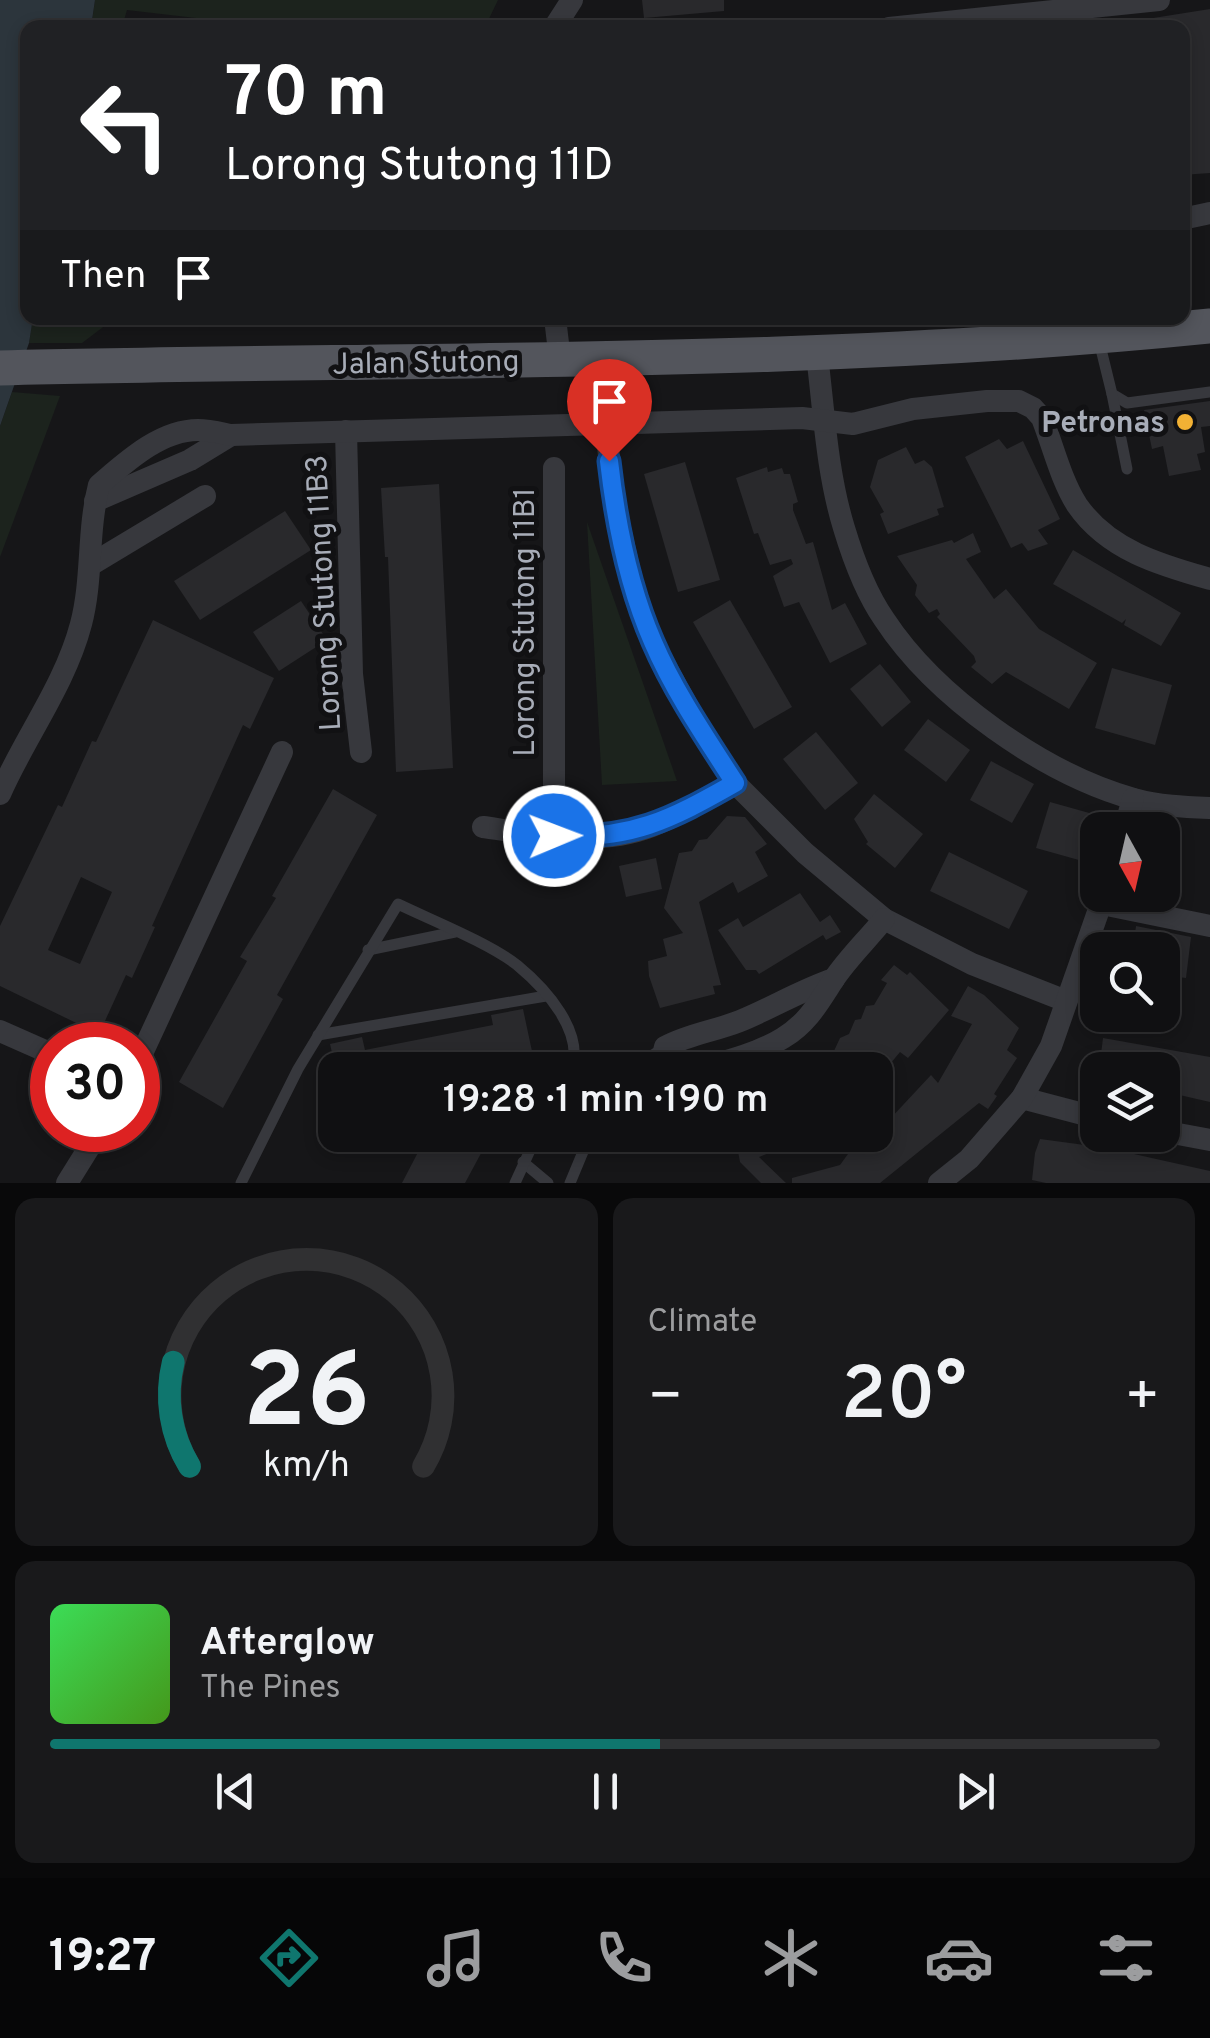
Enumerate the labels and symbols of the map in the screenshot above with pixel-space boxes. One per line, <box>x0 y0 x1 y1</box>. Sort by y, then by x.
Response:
street label: Jalan Stutong <box>332 344 520 385</box>
pin <box>567 359 652 462</box>
place label: Petronas <box>1041 406 1165 443</box>
marker: Petronas <box>1174 411 1196 433</box>
street label: Lorong Stutong 11B3 <box>300 454 351 732</box>
street label: Lorong Stutong 11B1 <box>508 487 545 757</box>
position arrow <box>502 784 606 888</box>
north arrow <box>1080 812 1180 912</box>
speed limit sign: 30 <box>30 1022 160 1152</box>

